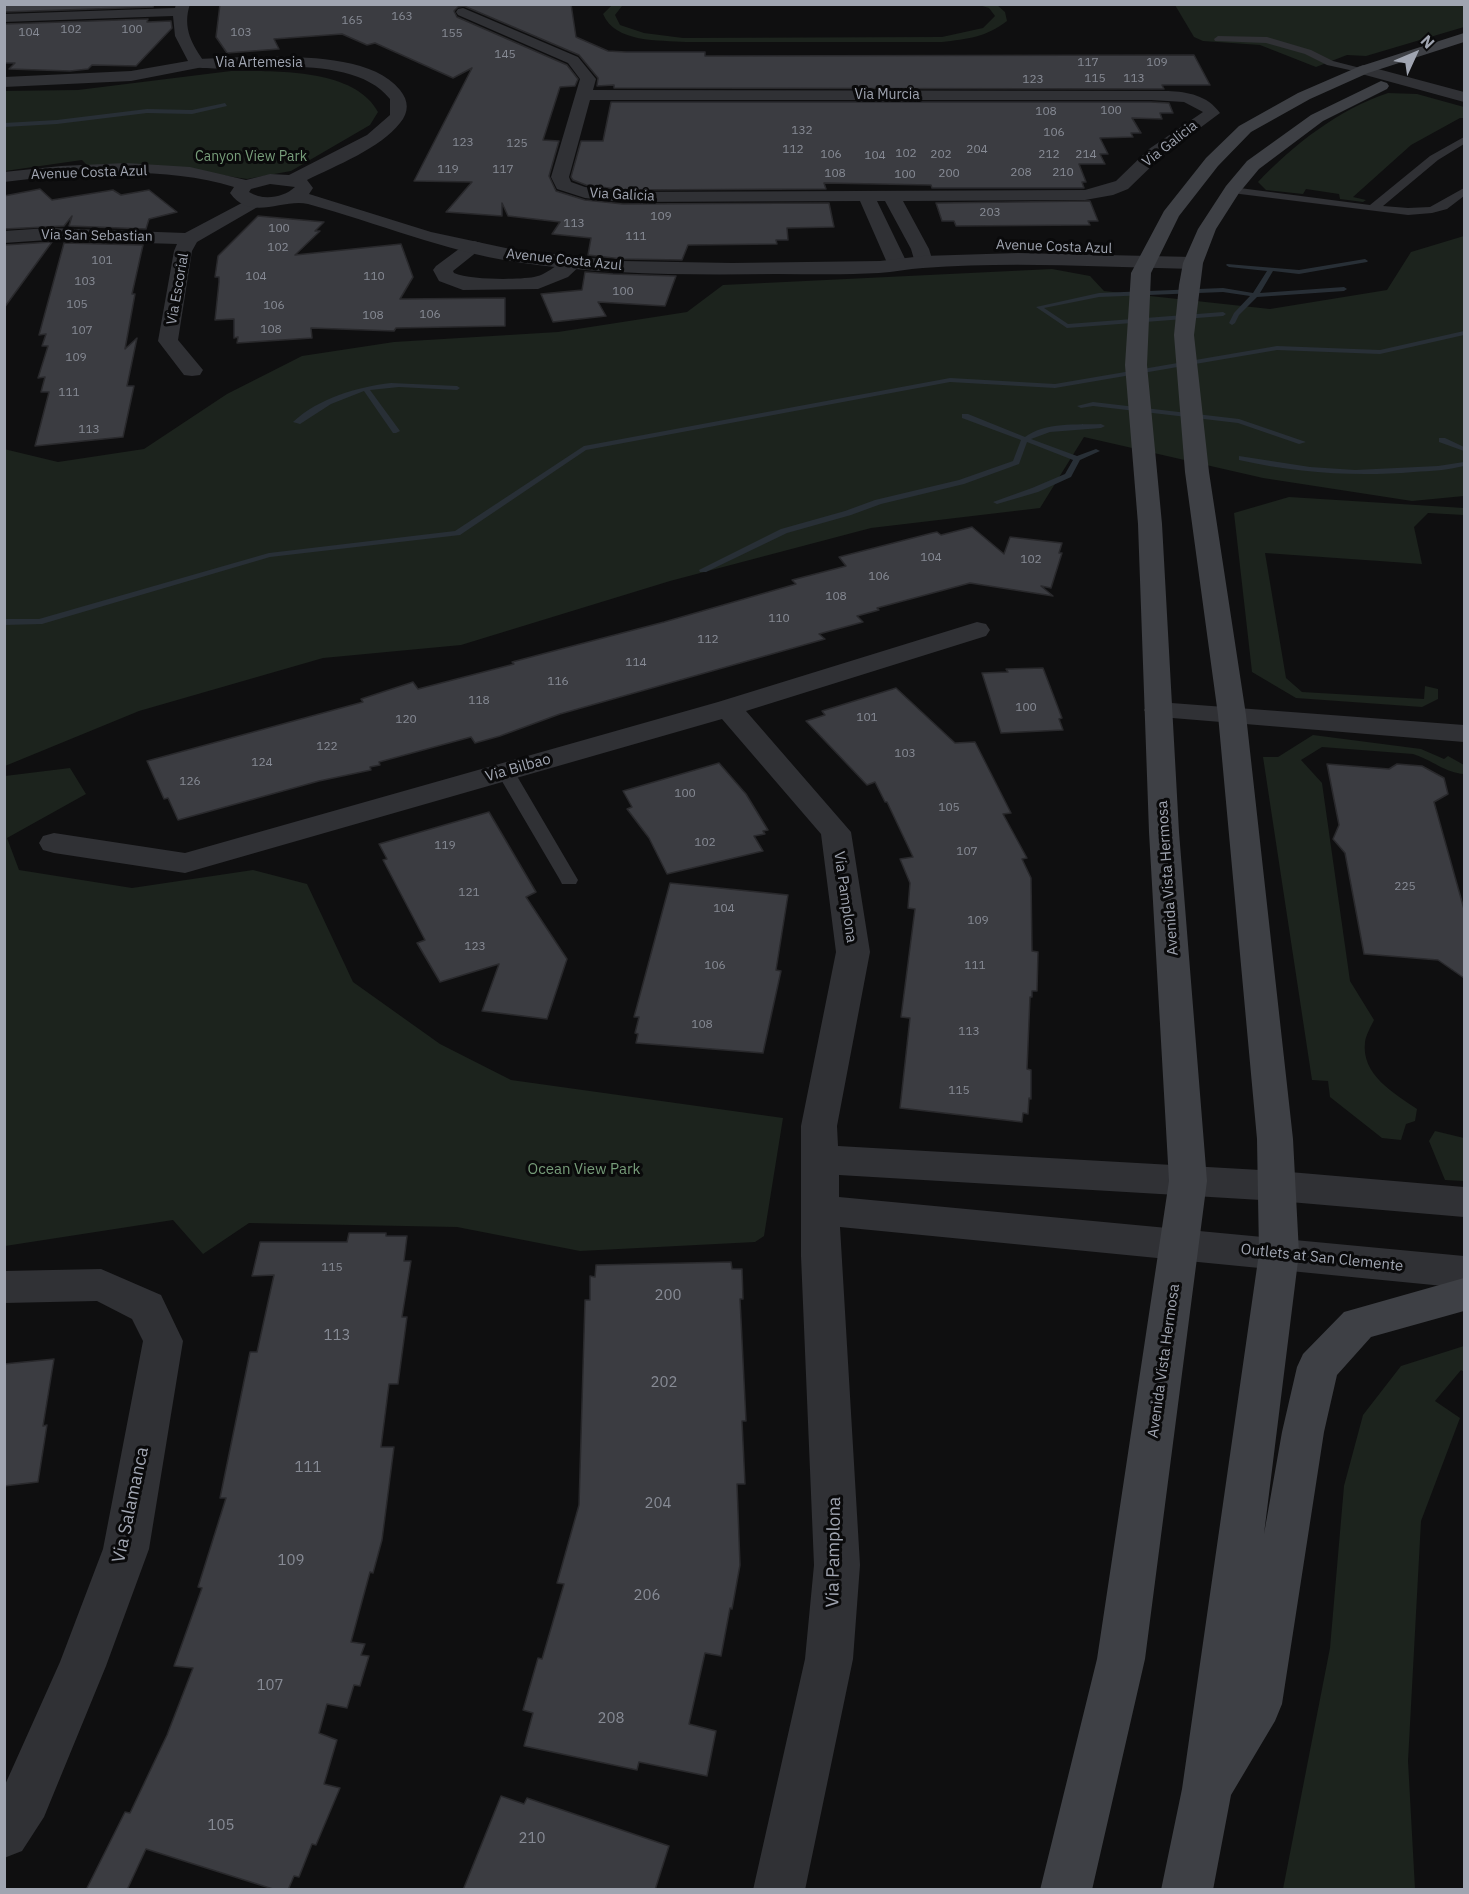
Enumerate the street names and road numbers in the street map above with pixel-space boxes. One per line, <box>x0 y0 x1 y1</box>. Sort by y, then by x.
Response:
street label: Via Artemesia <box>215 55 303 71</box>
street label: Via Murcia <box>854 87 920 103</box>
street label: Via Galicia <box>1139 117 1201 171</box>
street label: Avenue Costa Azul <box>31 163 147 183</box>
street label: Via Galicia <box>589 185 655 205</box>
street label: Via San Sebastian <box>41 227 153 245</box>
street label: Avenue Costa Azul <box>996 237 1112 257</box>
street label: Avenue Costa Azul <box>505 246 623 274</box>
street label: Via Escorial <box>163 252 193 326</box>
street label: Via Bilbao <box>483 750 553 786</box>
street label: Avenida Vista Hermosa <box>1154 800 1182 956</box>
street label: Via Pamplona <box>830 850 860 944</box>
street label: Outlets at San Clemente <box>1240 1241 1404 1275</box>
street label: Avenida Vista Hermosa <box>1144 1283 1184 1439</box>
street label: Via Salamanca <box>108 1445 154 1565</box>
street label: Via Pamplona <box>822 1497 846 1607</box>

